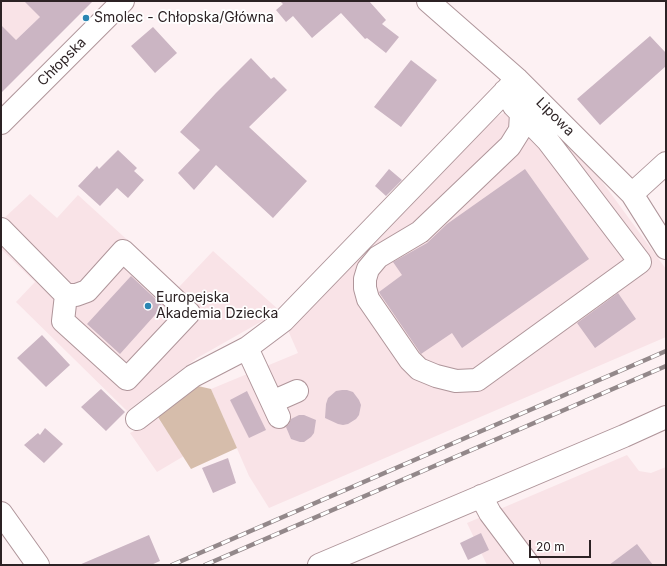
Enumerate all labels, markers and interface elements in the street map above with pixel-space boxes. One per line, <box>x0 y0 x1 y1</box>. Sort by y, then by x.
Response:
place label: Smolec - Chłopska/Główna <box>94 10 274 26</box>
marker: Smolec - Chłopska/Główna <box>81 13 91 23</box>
street label: Chłopska <box>34 34 90 90</box>
street label: Lipowa <box>532 94 578 140</box>
place label: Europejska Akademia Dziecka <box>156 290 278 322</box>
marker: Europejska Akademia Dziecka <box>143 301 153 311</box>
scale bar <box>531 532 593 558</box>
text: 20 m <box>536 539 565 554</box>

